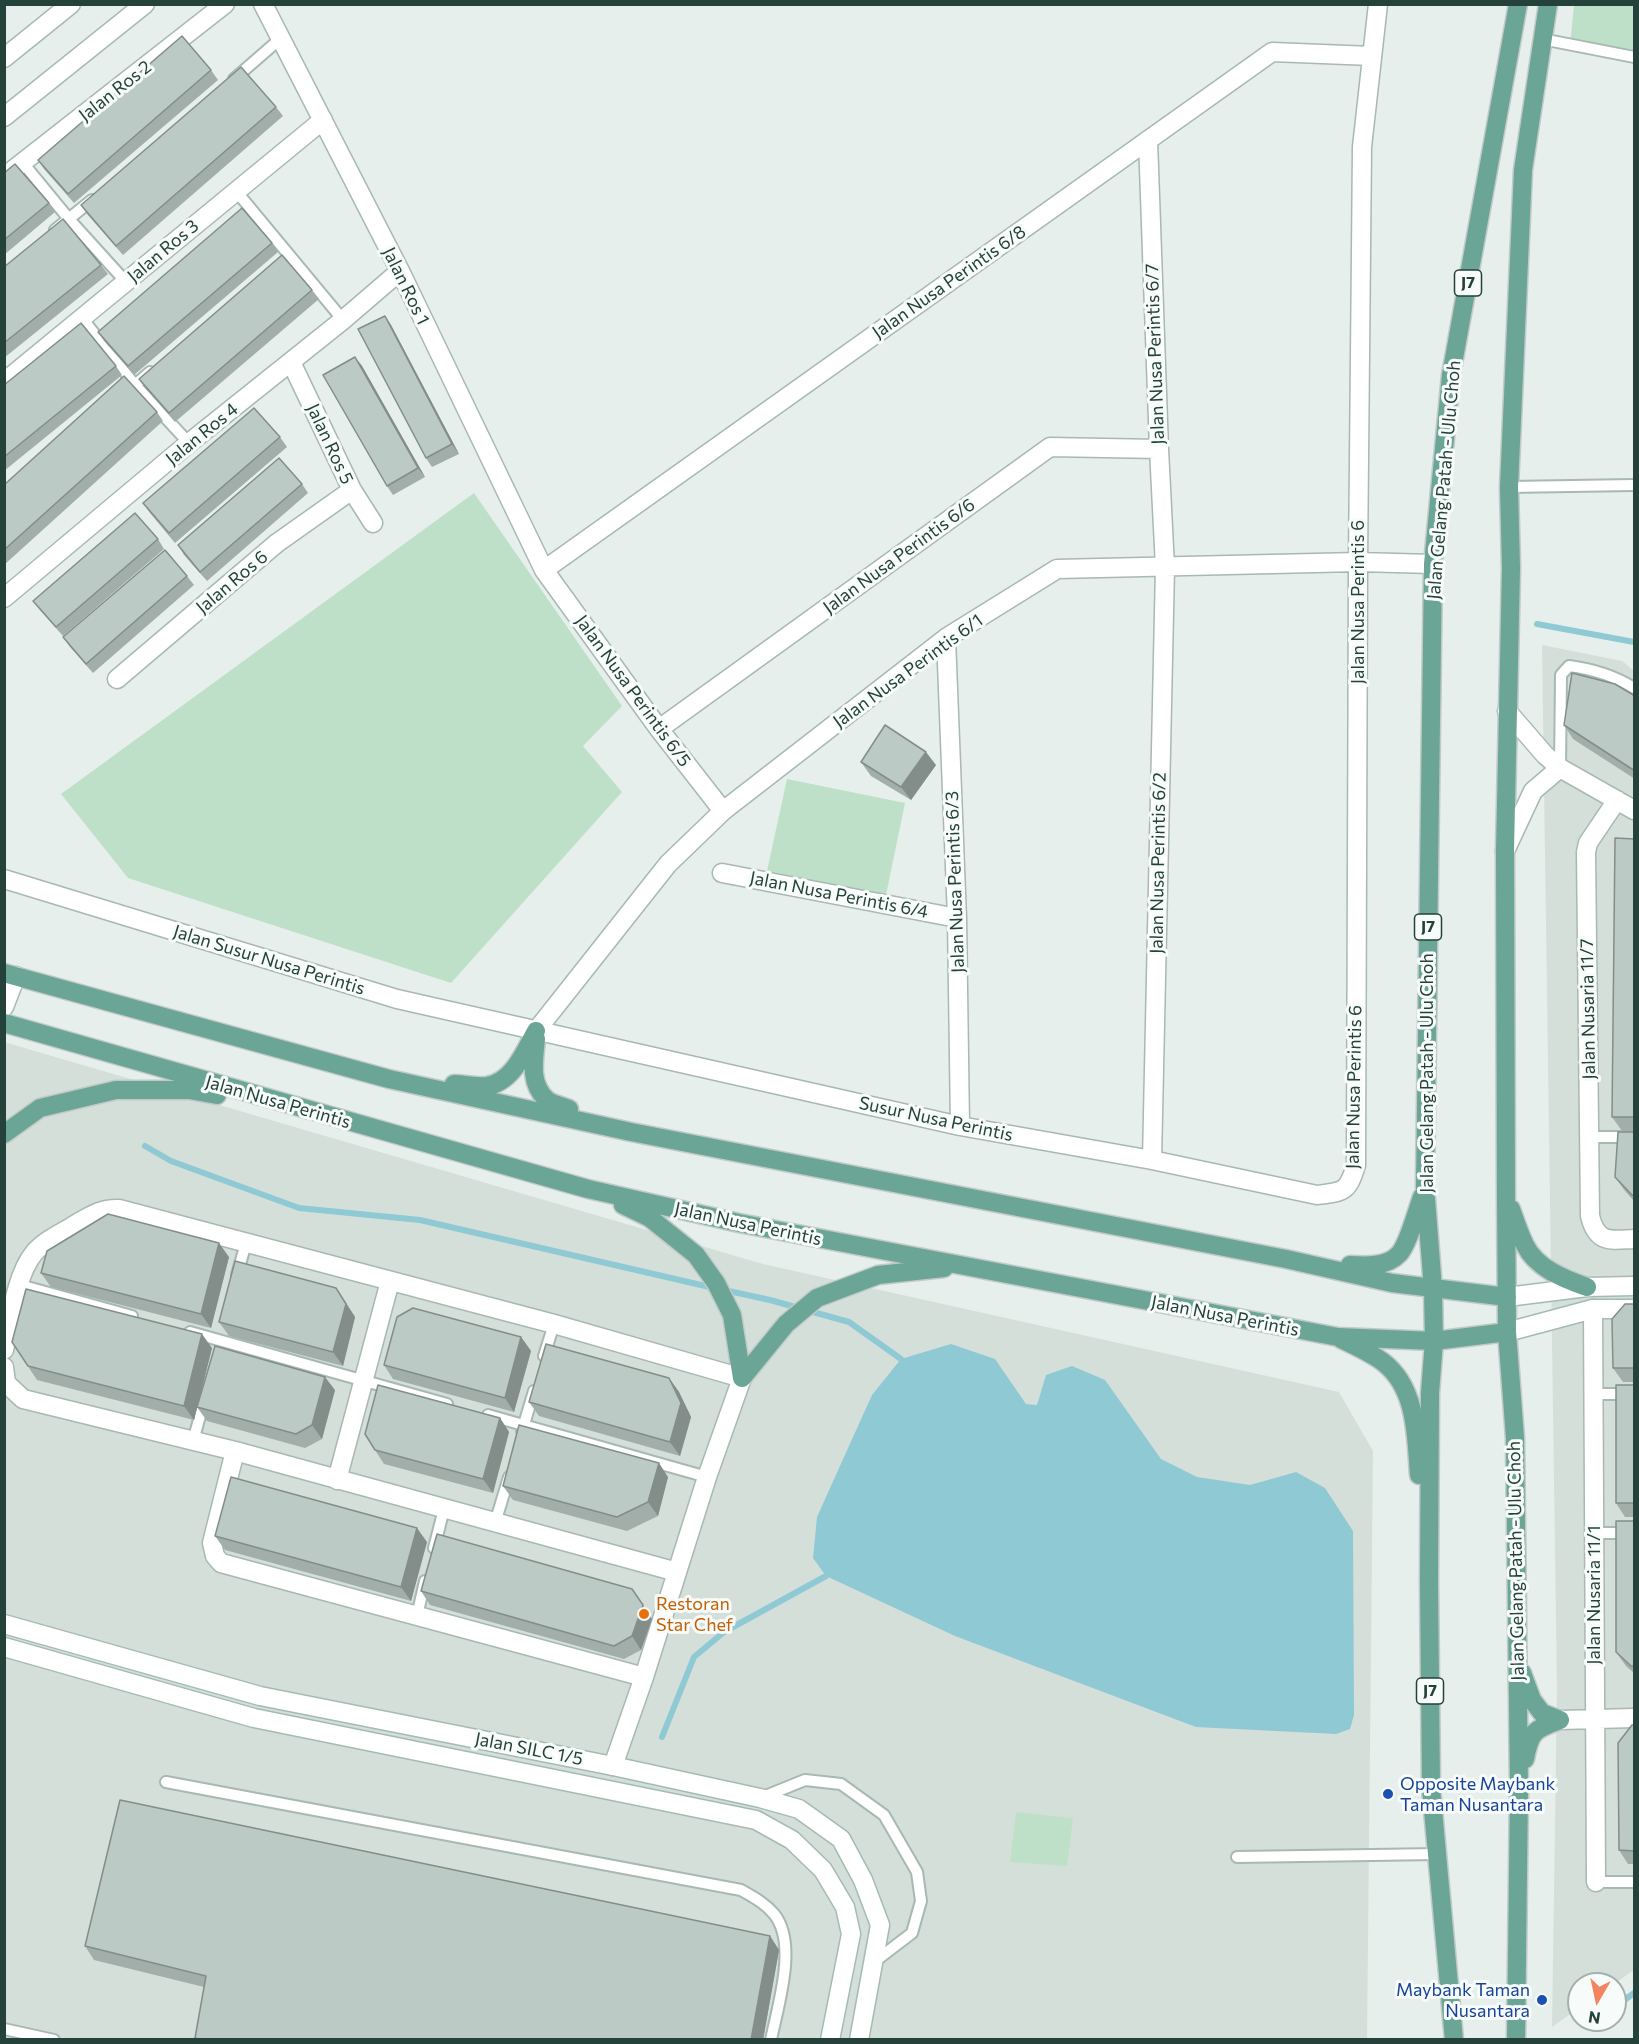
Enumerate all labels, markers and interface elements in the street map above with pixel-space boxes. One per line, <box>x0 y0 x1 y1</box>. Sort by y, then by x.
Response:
street label: Jalan Ros 2 <box>74 56 156 126</box>
street label: Jalan Ros 3 <box>123 215 203 287</box>
street label: Jalan Nusa Perintis 6/8 <box>868 221 1030 343</box>
street label: Jalan Ros 1 <box>378 244 434 328</box>
street label: Jalan Nusa Perintis 6/7 <box>1141 263 1169 445</box>
road number: J7 <box>1454 270 1482 296</box>
street label: Jalan Gelang Patah - Ulu Choh <box>1423 360 1465 600</box>
street label: Jalan Ros 4 <box>161 398 243 470</box>
street label: Jalan Ros 5 <box>302 400 358 488</box>
street label: Jalan Nusa Perintis 6/6 <box>819 494 979 618</box>
street label: Jalan Nusa Perintis 6 <box>1347 520 1369 684</box>
street label: Jalan Ros 6 <box>192 546 272 618</box>
street label: Jalan Nusa Perintis 6/1 <box>829 609 987 733</box>
street label: Jalan Nusa Perintis 6/5 <box>571 611 695 771</box>
street label: Jalan Nusa Perintis 6/2 <box>1146 772 1170 954</box>
street label: Jalan Nusa Perintis 6/3 <box>941 791 969 973</box>
street label: Jalan Nusa Perintis 6/4 <box>748 867 930 923</box>
road number: J7 <box>1414 914 1442 940</box>
street label: Jalan Susur Nusa Perintis <box>171 921 367 999</box>
street label: Jalan Nusaria 11/7 <box>1576 938 1600 1080</box>
street label: Jalan Gelang Patah - Ulu Choh <box>1416 953 1438 1193</box>
street label: Jalan Nusa Perintis 6 <box>1342 1005 1366 1169</box>
street label: Jalan Nusa Perintis <box>203 1071 353 1133</box>
street label: Susur Nusa Perintis <box>857 1092 1015 1146</box>
street label: Jalan Nusa Perintis <box>672 1198 824 1250</box>
street label: Jalan Nusa Perintis <box>1149 1291 1301 1341</box>
street label: Jalan Gelang Patah - Ulu Choh <box>1503 1441 1529 1681</box>
street label: Jalan Nusaria 11/1 <box>1583 1525 1605 1665</box>
place label: Restoran Star Chef <box>656 1593 733 1636</box>
marker: Restoran Star Chef <box>637 1607 651 1621</box>
road number: J7 <box>1416 1678 1444 1704</box>
street label: Jalan SILC 1/5 <box>473 1728 585 1770</box>
place label: Opposite Maybank Taman Nusantara <box>1400 1773 1555 1816</box>
marker: Opposite Maybank Taman Nusantara <box>1381 1787 1395 1801</box>
north arrow <box>1567 1972 1627 2032</box>
place label: Maybank Taman Nusantara <box>1396 1979 1530 2022</box>
marker: Maybank Taman Nusantara <box>1535 1993 1549 2007</box>
text: N <box>1587 2008 1602 2029</box>

